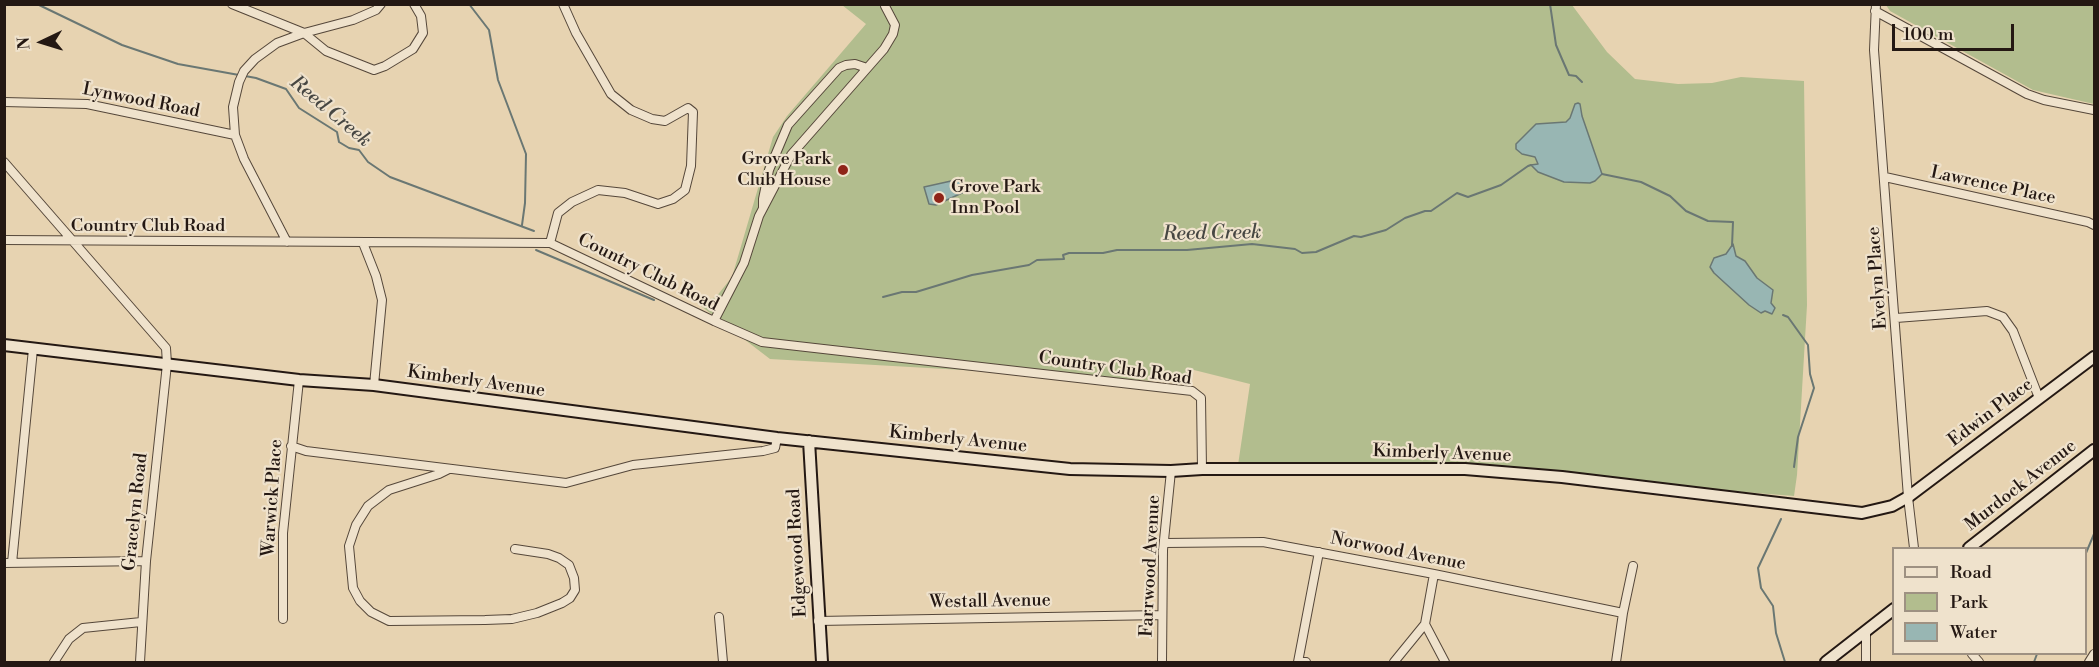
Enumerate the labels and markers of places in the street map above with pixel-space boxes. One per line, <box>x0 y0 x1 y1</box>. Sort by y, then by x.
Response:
place label: Grove Park Club House <box>737 149 831 192</box>
marker: Grove Park Club House <box>836 163 850 177</box>
place label: Grove Park Inn Pool <box>951 177 1040 219</box>
marker: Grove Park Inn Pool <box>932 191 946 205</box>

